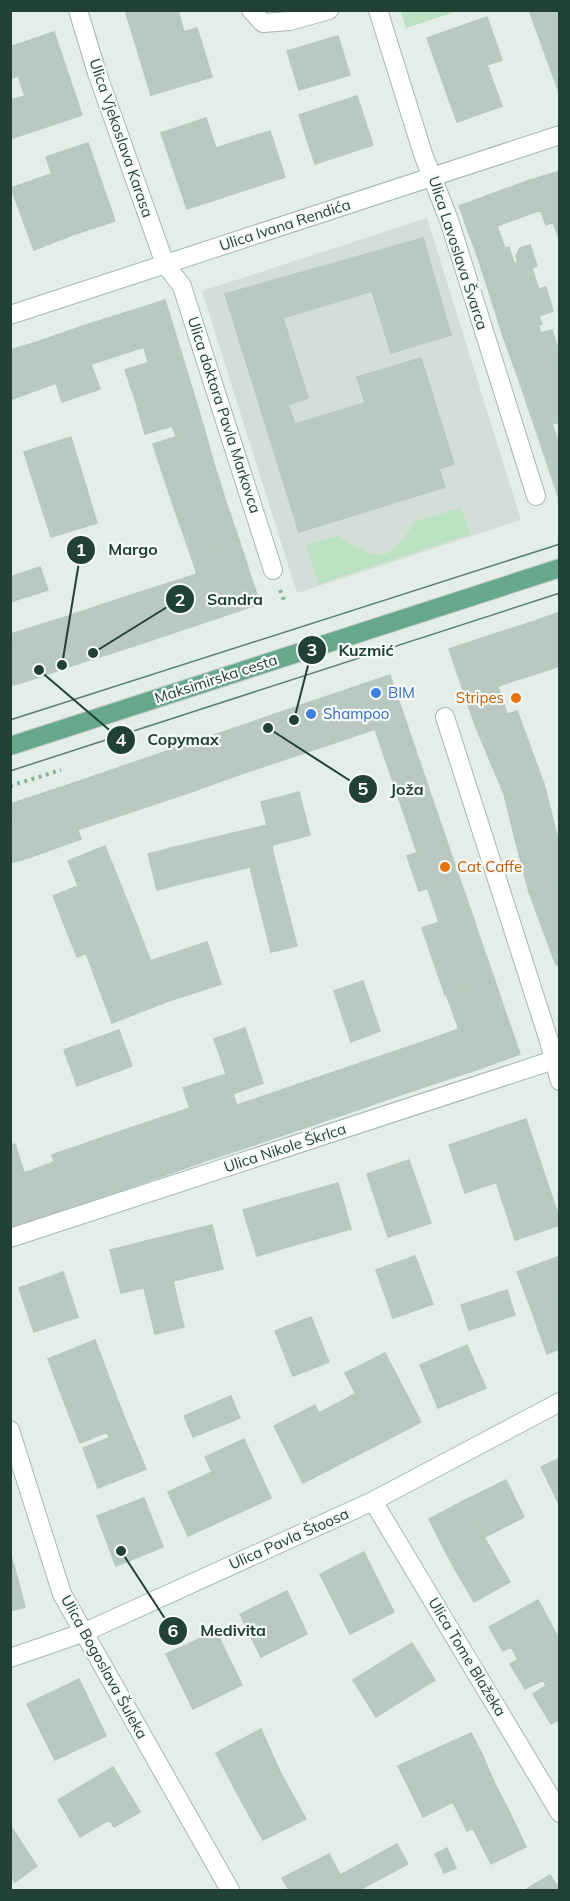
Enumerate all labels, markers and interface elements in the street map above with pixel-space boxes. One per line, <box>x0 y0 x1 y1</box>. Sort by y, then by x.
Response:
street label: Ulica Vjekoslava Karasa <box>85 56 158 220</box>
street label: Ulica Lavoslava Švarca <box>425 174 492 332</box>
street label: Ulica Ivana Rendića <box>217 194 353 255</box>
street label: Ulica doktora Pavla Markovca <box>184 314 265 516</box>
callout: Margo <box>66 533 170 567</box>
text: 1 <box>76 538 86 561</box>
text: Margo <box>108 539 158 559</box>
callout: Sandra <box>165 582 274 616</box>
text: 2 <box>175 588 185 611</box>
text: Sandra <box>207 589 263 609</box>
callout: Kuzmić <box>297 633 406 667</box>
text: 3 <box>307 638 317 661</box>
text: Kuzmić <box>338 640 394 660</box>
street label: Maksimirska cesta <box>152 650 279 707</box>
place label: BIM <box>388 683 415 702</box>
marker: BIM <box>369 686 383 700</box>
place label: Stripes <box>456 688 504 707</box>
marker: Stripes <box>509 691 523 705</box>
place label: Shampoo <box>323 704 389 723</box>
marker: Shampoo <box>304 707 318 721</box>
callout: Copymax <box>106 723 231 757</box>
text: 4 <box>116 728 127 751</box>
text: Copymax <box>147 729 219 749</box>
callout: Joža <box>348 772 435 806</box>
text: 5 <box>358 777 369 800</box>
text: Joža <box>390 779 424 799</box>
place label: Cat Caffe <box>457 857 522 876</box>
marker: Cat Caffe <box>438 860 452 874</box>
street label: Ulica Nikole Škrlca <box>221 1119 348 1176</box>
street label: Ulica Pavla Štoosa <box>226 1504 352 1574</box>
street label: Ulica Bogoslava Šuleka <box>57 1591 152 1742</box>
street label: Ulica Tome Blažeka <box>424 1594 510 1720</box>
callout: Medivita <box>158 1614 277 1648</box>
text: 6 <box>168 1619 179 1642</box>
text: Medivita <box>200 1620 266 1640</box>

